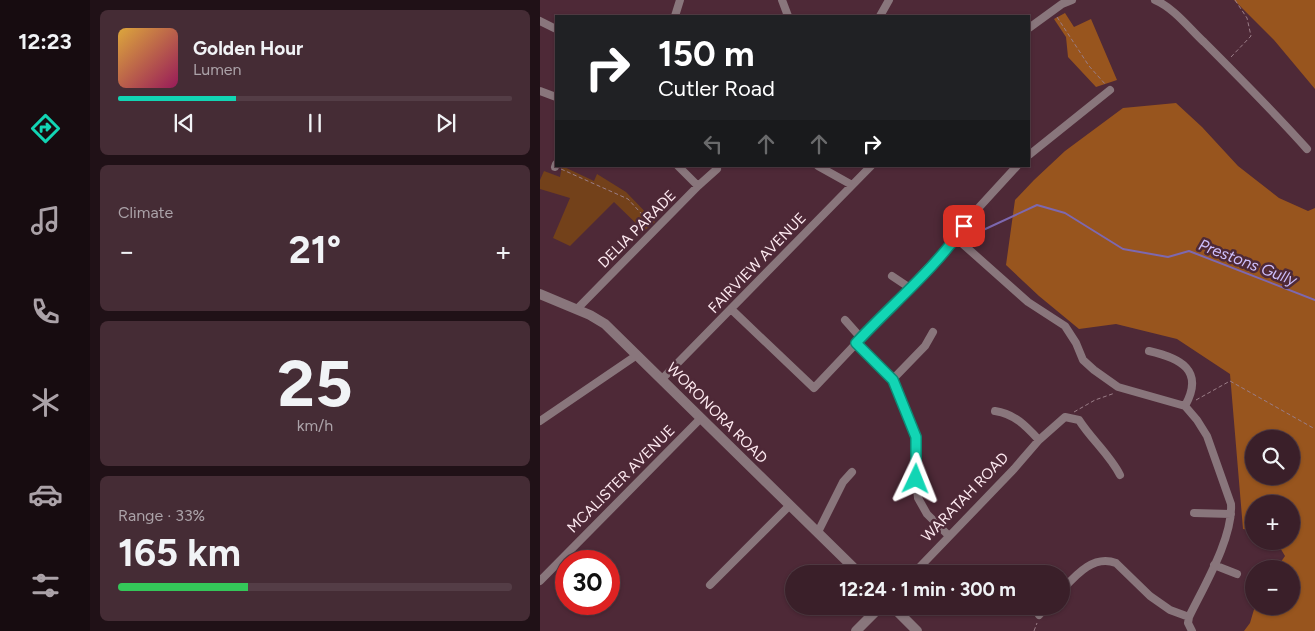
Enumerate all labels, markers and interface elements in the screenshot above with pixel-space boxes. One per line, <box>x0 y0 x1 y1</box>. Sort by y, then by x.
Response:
text: 12:23 <box>18 28 72 55</box>
text: 150 m <box>658 33 755 75</box>
icon: right <box>575 35 640 100</box>
text: Golden Hour <box>193 37 303 60</box>
text: Lumen <box>193 60 242 79</box>
text: Cutler Road <box>658 75 775 102</box>
icon: previous <box>170 109 198 137</box>
icon: pause <box>301 109 329 137</box>
icon: next <box>432 109 460 137</box>
icon: directions <box>28 111 63 146</box>
icon: left <box>699 130 727 158</box>
icon: ahead <box>752 130 780 158</box>
icon: ahead <box>805 130 833 158</box>
icon: right <box>858 130 886 158</box>
street label: DELIA PARADE <box>594 186 680 272</box>
icon: music <box>28 203 63 238</box>
text: Climate <box>118 203 173 222</box>
pin <box>943 205 985 247</box>
street label: FAIRVIEW AVENUE <box>704 209 810 317</box>
icon: arrive <box>950 212 978 240</box>
text: 21° <box>289 227 341 273</box>
text: − <box>118 234 135 268</box>
text: + <box>495 234 512 268</box>
water label: Prestons Gully <box>1196 235 1300 290</box>
icon: phone <box>28 294 63 329</box>
text: 25 <box>277 344 353 422</box>
street label: WORONORA ROAD <box>663 359 771 467</box>
icon: climate <box>28 385 63 420</box>
text: km/h <box>297 416 333 435</box>
street label: MCALISTER AVENUE <box>563 421 679 537</box>
map controls <box>1245 430 1300 615</box>
button: search <box>1245 430 1300 485</box>
street label: WARATAH ROAD <box>918 449 1012 545</box>
position arrow <box>889 452 941 504</box>
icon: car <box>28 477 63 512</box>
button: + <box>1245 495 1300 550</box>
text: Range · 33% <box>118 506 205 525</box>
text: 165 km <box>118 530 241 576</box>
speed limit sign: 30 <box>555 550 620 615</box>
button: − <box>1245 560 1300 615</box>
icon: filters <box>28 568 63 603</box>
text: 12:24 · 1 min · 300 m <box>839 578 1016 601</box>

